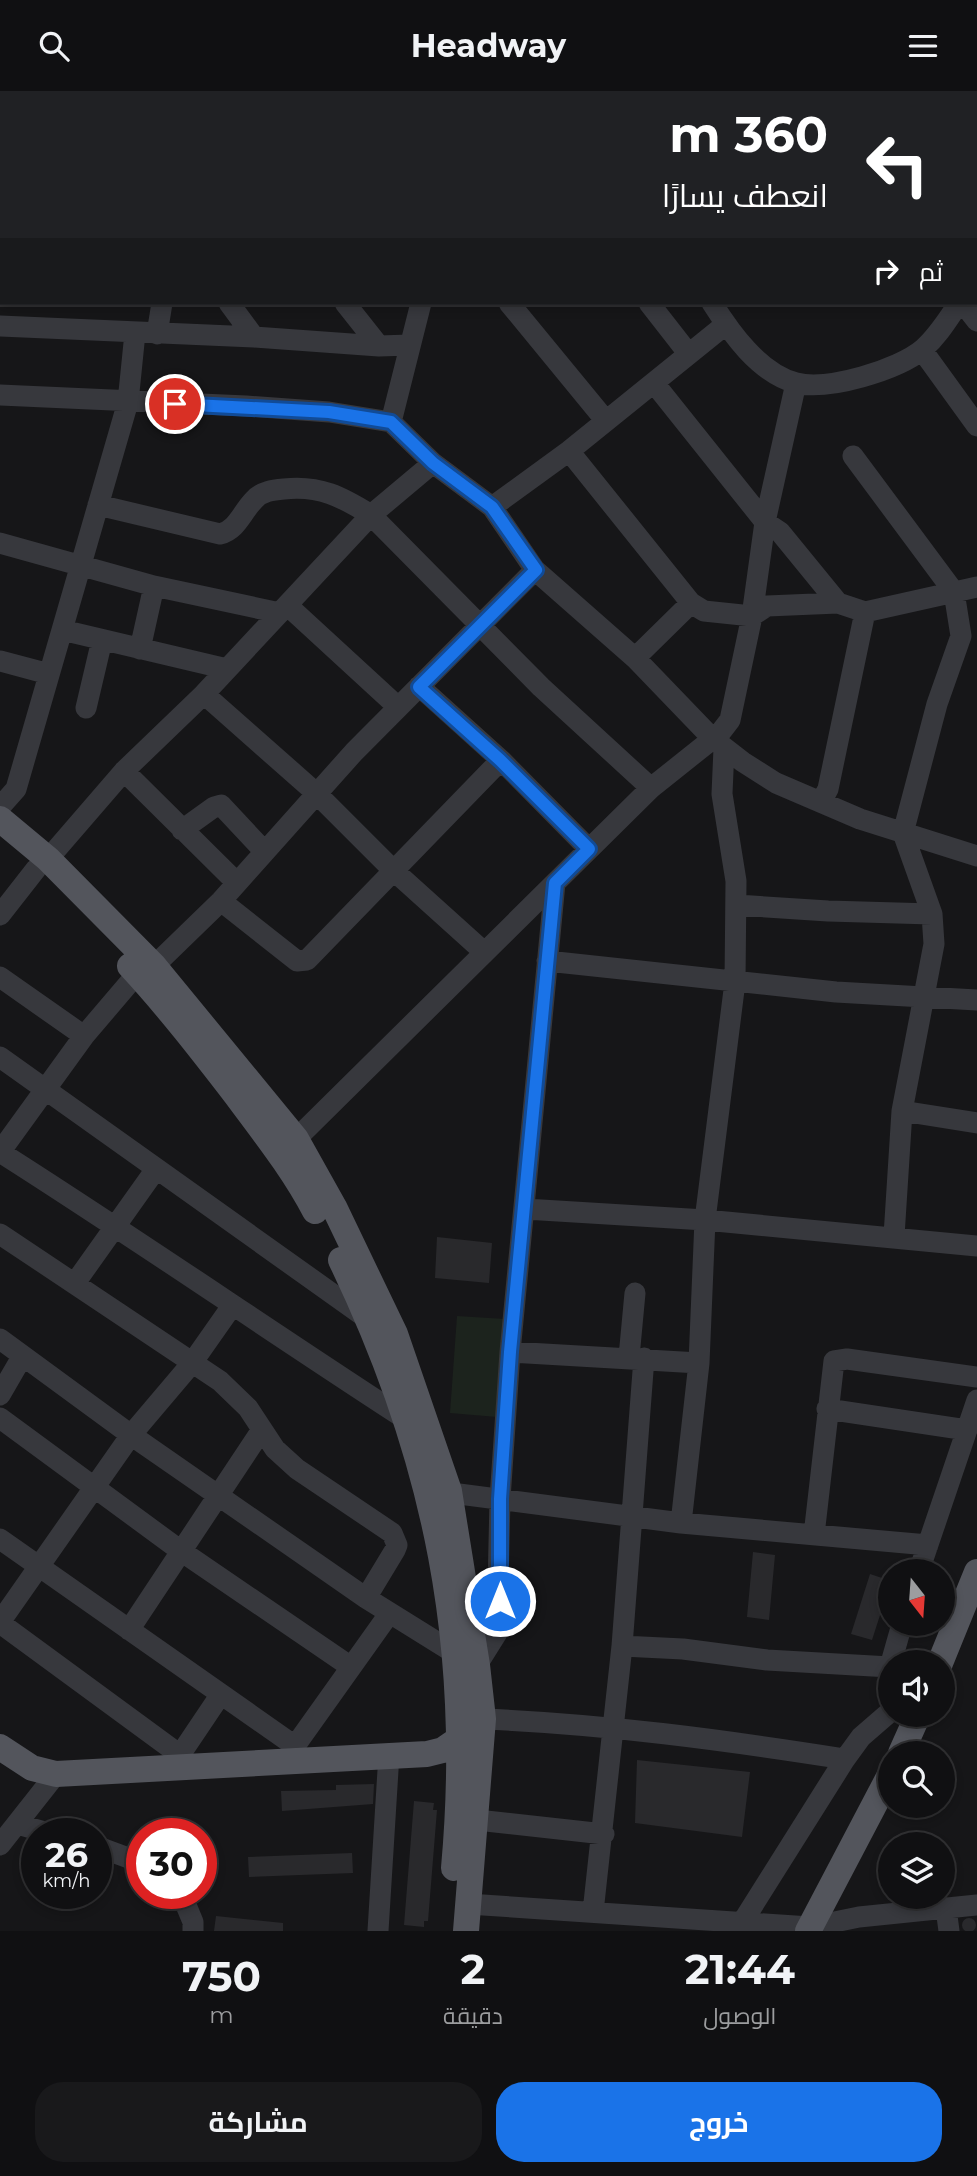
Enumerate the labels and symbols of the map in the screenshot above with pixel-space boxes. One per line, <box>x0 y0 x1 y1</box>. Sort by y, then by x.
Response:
pin <box>145 374 205 434</box>
north arrow <box>878 1559 956 1636</box>
position arrow <box>463 1564 537 1638</box>
speed limit sign: 30 <box>126 1818 217 1909</box>

